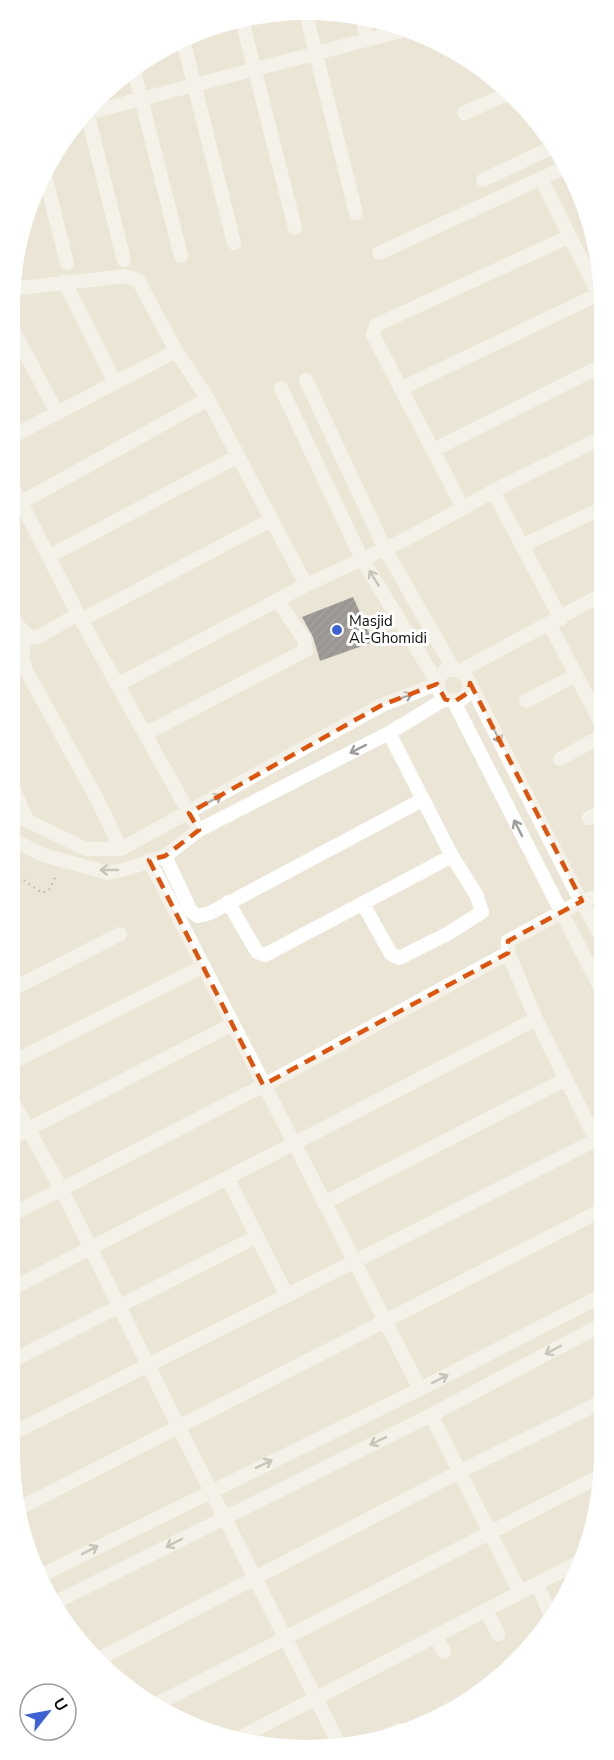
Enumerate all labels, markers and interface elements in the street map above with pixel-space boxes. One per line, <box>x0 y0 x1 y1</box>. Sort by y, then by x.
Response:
one-way arrow <box>367 570 379 587</box>
place label: Masjid Al-Ghomidi <box>349 611 427 648</box>
marker: Masjid Al-Ghomidi <box>330 623 344 637</box>
one-way arrow <box>394 690 412 701</box>
one-way arrow <box>491 726 503 744</box>
one-way arrow <box>349 744 367 755</box>
one-way arrow <box>205 793 222 805</box>
one-way arrow <box>512 820 523 838</box>
one-way arrow <box>100 865 120 876</box>
one-way arrow <box>544 1345 562 1357</box>
one-way arrow <box>430 1372 448 1384</box>
one-way arrow <box>370 1435 388 1447</box>
one-way arrow <box>255 1457 273 1469</box>
one-way arrow <box>165 1538 183 1549</box>
one-way arrow <box>81 1544 99 1556</box>
north arrow <box>18 1682 78 1742</box>
text: U <box>48 1694 72 1716</box>

